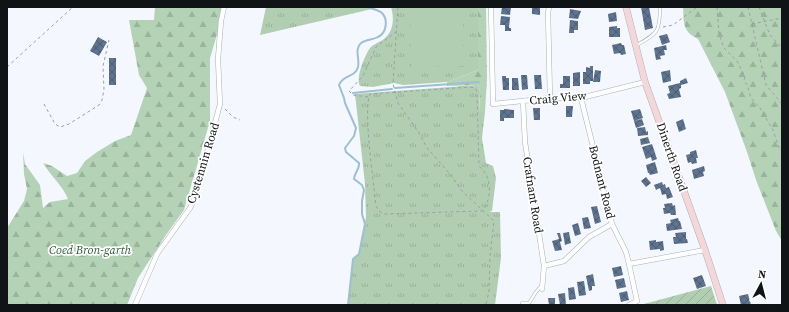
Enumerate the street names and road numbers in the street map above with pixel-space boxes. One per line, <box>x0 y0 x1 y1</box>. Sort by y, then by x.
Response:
street label: Craig View <box>529 87 588 108</box>
street label: Cystennin Road <box>183 120 223 206</box>
street label: Dinerth Road <box>653 120 691 194</box>
street label: Bodnant Road <box>585 143 619 221</box>
street label: Crafnant Road <box>519 156 547 235</box>

